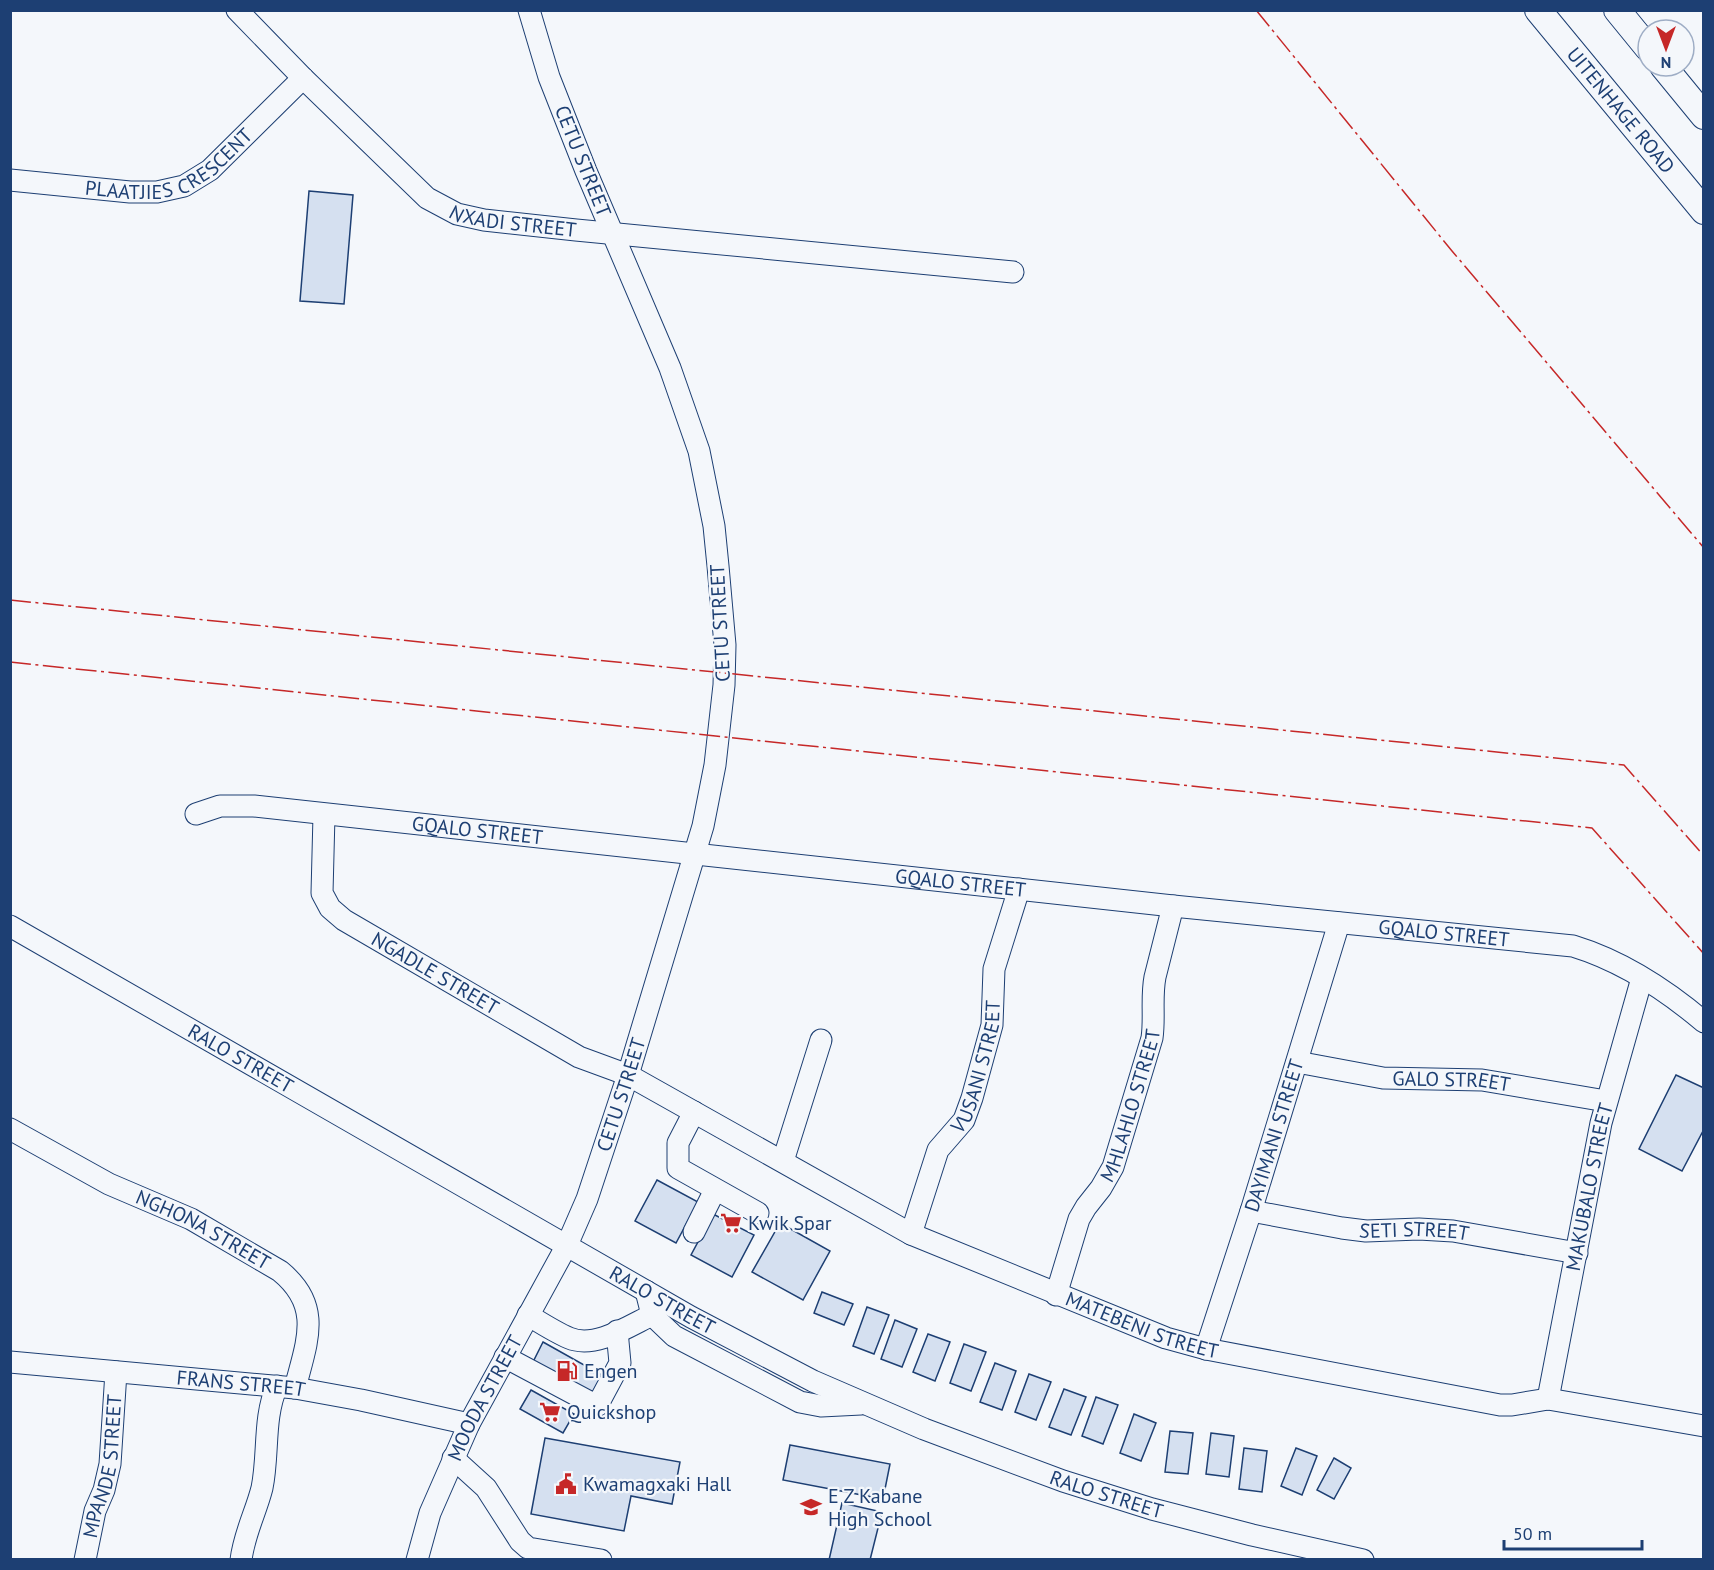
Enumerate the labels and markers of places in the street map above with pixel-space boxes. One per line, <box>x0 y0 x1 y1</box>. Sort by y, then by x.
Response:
place label: Kwik Spar <box>748 1210 832 1236</box>
supermarket icon: Kwik Spar <box>719 1211 743 1235</box>
place label: Engen <box>584 1358 638 1384</box>
fuel station icon: Engen <box>555 1359 579 1383</box>
place label: Quickshop <box>567 1399 656 1425</box>
supermarket icon: Quickshop <box>538 1400 562 1424</box>
place label: Kwamagxaki Hall <box>583 1471 731 1497</box>
public building icon: Kwamagxaki Hall <box>554 1472 578 1496</box>
place label: E Z Kabane High School <box>828 1483 932 1532</box>
school or university icon: E Z Kabane High School <box>799 1495 823 1519</box>

